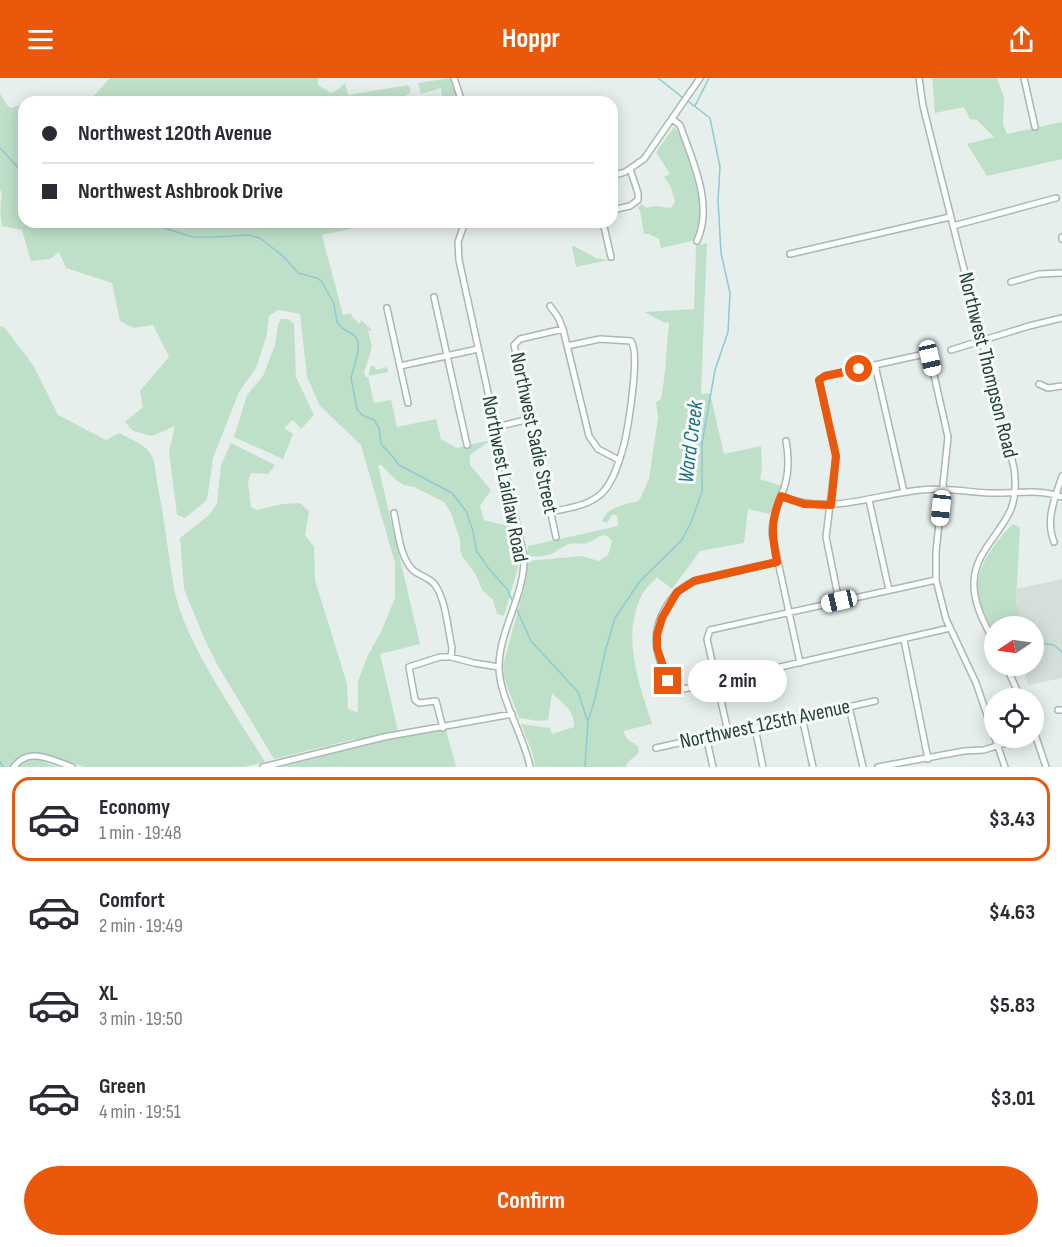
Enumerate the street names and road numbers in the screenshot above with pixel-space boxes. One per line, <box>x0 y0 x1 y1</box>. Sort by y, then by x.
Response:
street label: Northwest Thompson Road <box>953 270 1023 460</box>
street label: Northwest Sadie Street <box>505 350 563 516</box>
street label: Northwest Laidlaw Road <box>477 394 533 564</box>
street label: Northwest 125th Avenue <box>678 694 852 754</box>

